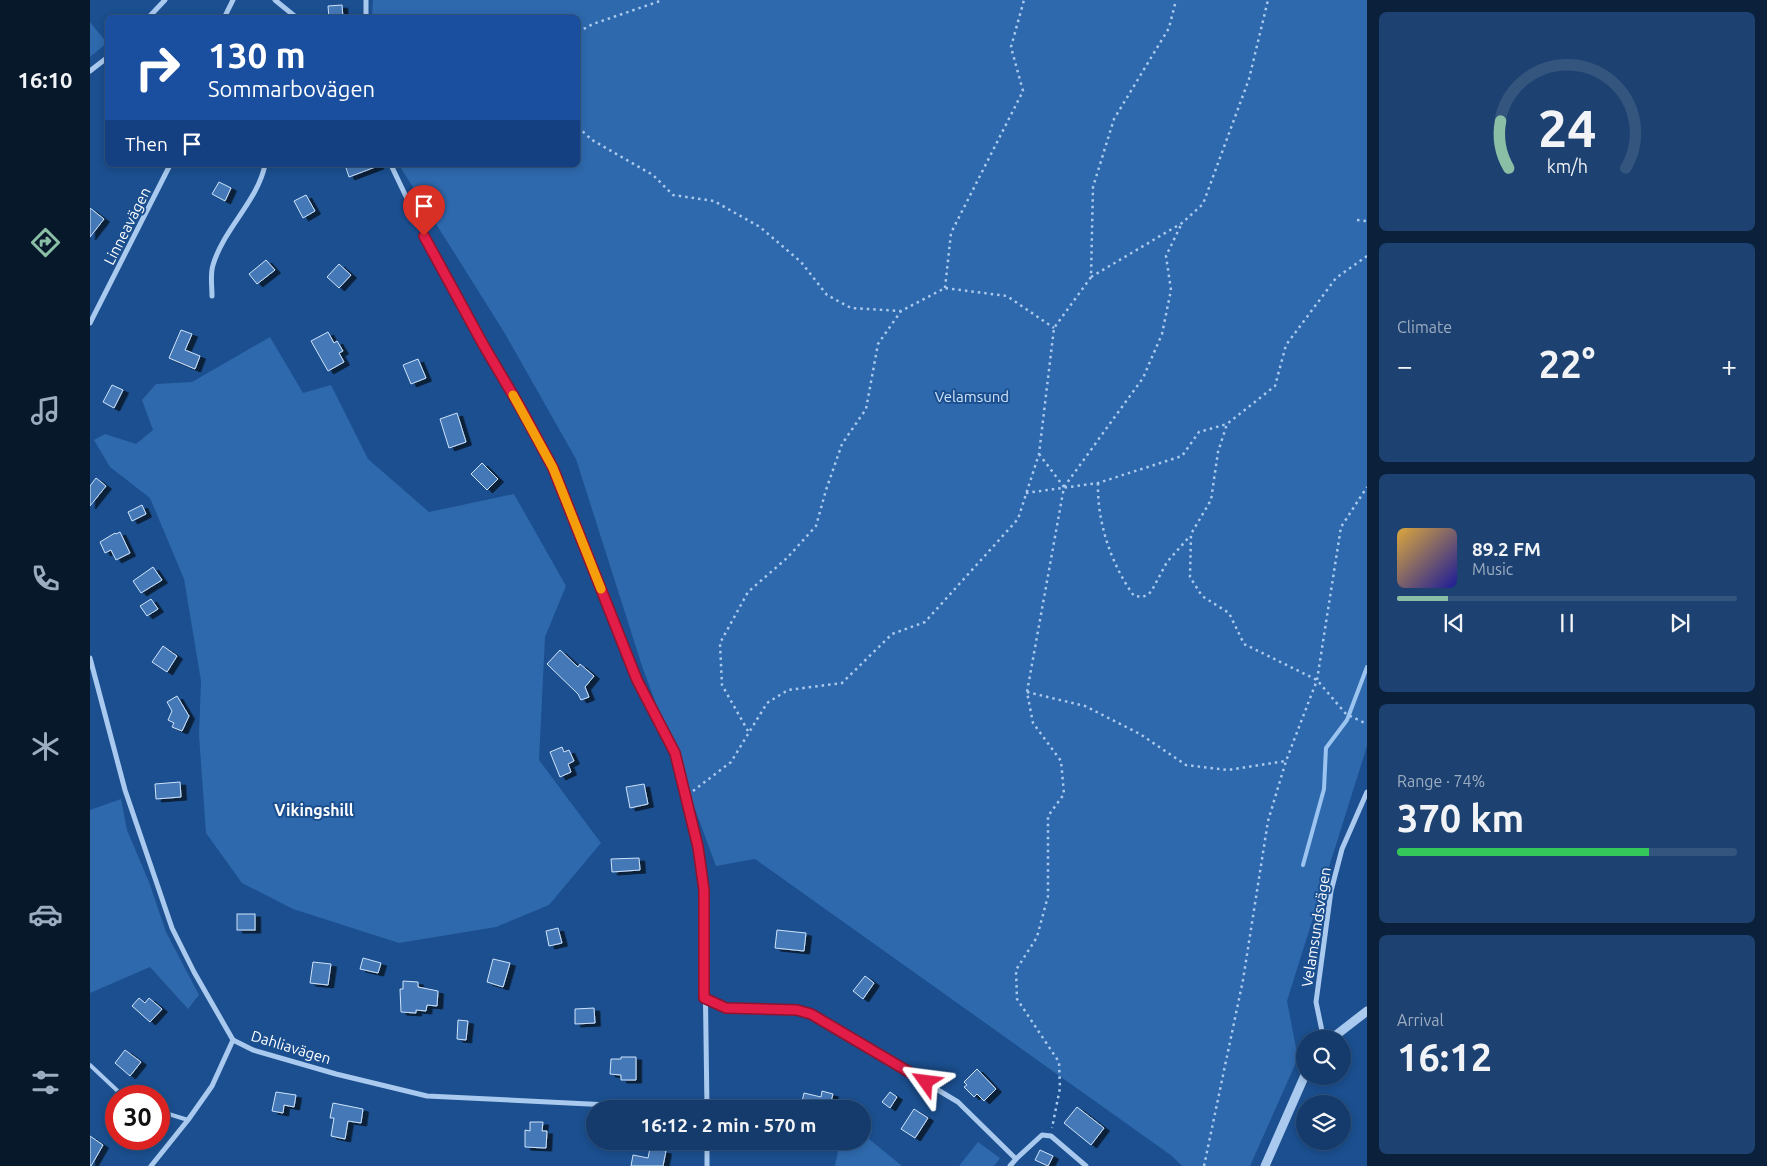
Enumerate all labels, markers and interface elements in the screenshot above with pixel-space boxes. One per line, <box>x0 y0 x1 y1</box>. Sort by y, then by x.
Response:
icon: right <box>125 35 190 100</box>
text: 130 m <box>208 35 306 75</box>
text: 16:10 <box>17 67 73 92</box>
text: Sommarbovägen <box>208 76 375 101</box>
text: 24 <box>1538 99 1596 157</box>
icon: arrive <box>178 130 206 158</box>
text: Then <box>125 133 168 155</box>
text: km/h <box>1546 156 1588 176</box>
street label: Linneavägen <box>100 184 154 268</box>
pin <box>403 185 445 236</box>
icon: arrive <box>410 192 438 220</box>
icon: directions <box>28 225 63 260</box>
text: Climate <box>1397 318 1452 336</box>
text: 22° <box>1539 343 1595 385</box>
text: − <box>1397 350 1413 381</box>
text: + <box>1721 350 1737 381</box>
park label: Velamsund <box>935 388 1009 405</box>
icon: music <box>28 393 63 428</box>
text: 89.2 FM <box>1472 538 1541 560</box>
text: Music <box>1472 560 1513 578</box>
icon: phone <box>28 561 63 596</box>
icon: previous <box>1440 609 1468 637</box>
icon: pause <box>1553 609 1581 637</box>
icon: next <box>1666 609 1694 637</box>
icon: climate <box>28 729 63 764</box>
text: Range · 74% <box>1397 772 1485 790</box>
text: 370 km <box>1397 797 1524 839</box>
district label: Vikingshill <box>274 801 354 819</box>
street label: Velamsundsvägen <box>1298 866 1334 988</box>
icon: car <box>28 897 63 932</box>
text: Arrival <box>1397 1011 1444 1029</box>
street label: Dahliavägen <box>249 1027 333 1067</box>
map controls <box>1296 1030 1351 1150</box>
button: search <box>1296 1030 1351 1085</box>
text: 16:12 <box>1397 1036 1492 1078</box>
position arrow <box>899 1055 951 1107</box>
icon: filters <box>28 1065 63 1100</box>
speed limit sign: 30 <box>105 1085 170 1150</box>
button: layers <box>1296 1095 1351 1150</box>
text: 16:12 · 2 min · 570 m <box>641 1114 816 1136</box>

